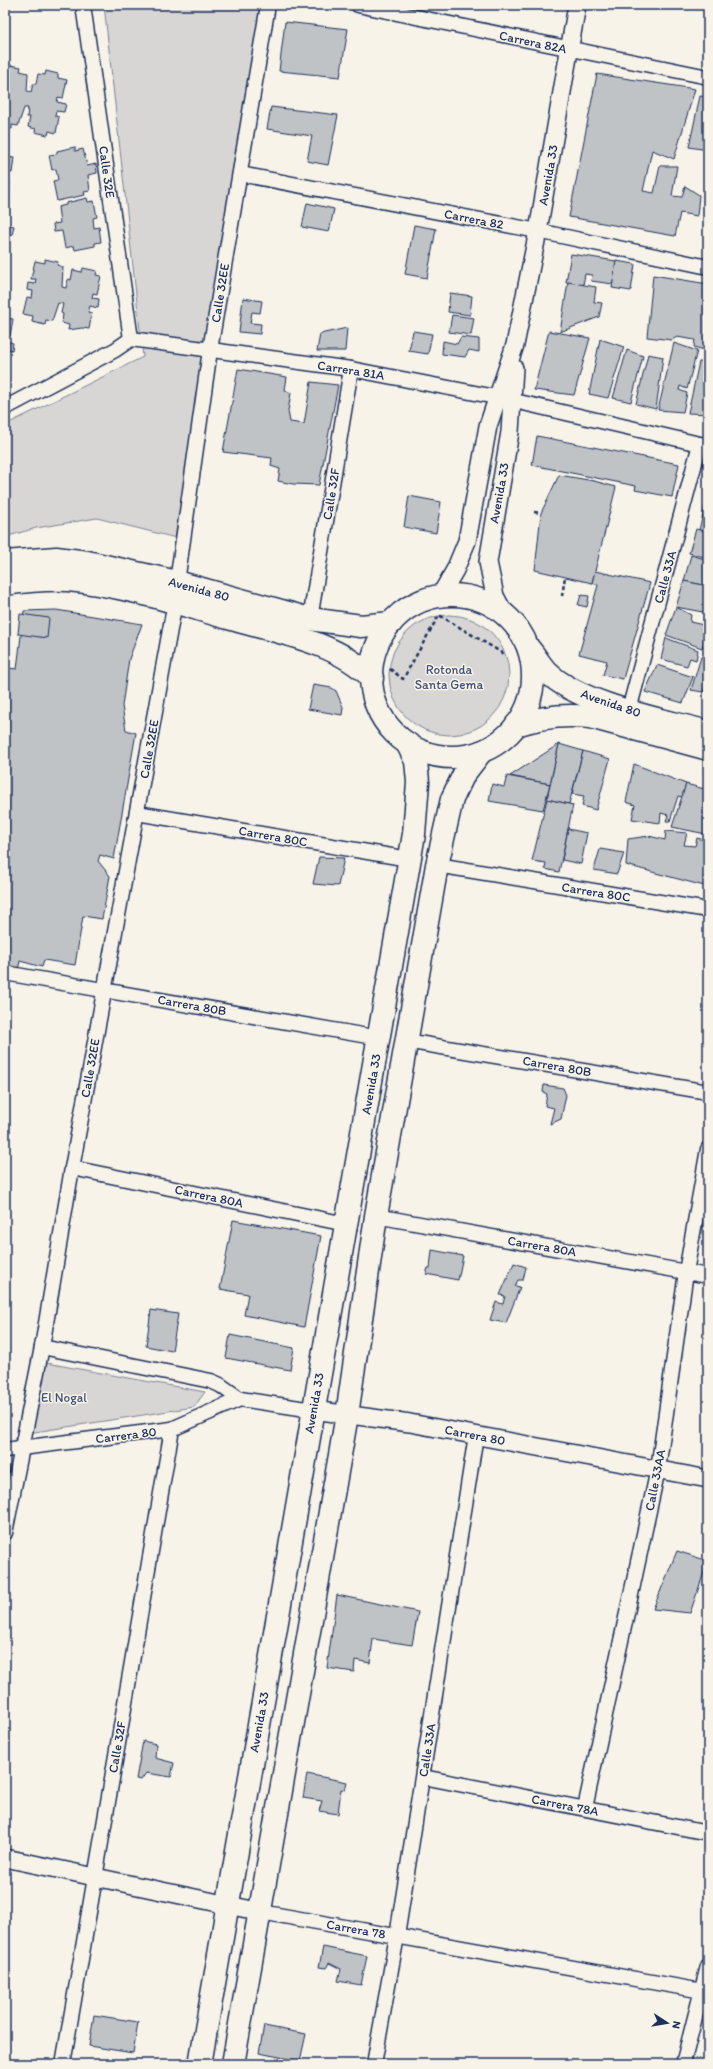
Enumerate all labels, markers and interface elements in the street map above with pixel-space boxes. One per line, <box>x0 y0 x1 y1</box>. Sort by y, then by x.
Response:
street label: Carrera 82A <box>498 28 569 57</box>
street label: Avenida 33 <box>535 143 561 207</box>
street label: Calle 32E <box>96 145 118 199</box>
street label: Carrera 82 <box>443 206 505 232</box>
street label: Calle 32EE <box>208 262 232 324</box>
street label: Carrera 81A <box>316 357 386 383</box>
street label: Avenida 33 <box>486 461 512 525</box>
street label: Calle 32F <box>320 467 343 521</box>
street label: Calle 33A <box>651 548 679 605</box>
street label: Avenida 80 <box>167 574 231 604</box>
park label: Rotonda Santa Gema <box>415 662 484 692</box>
street label: Avenida 80 <box>579 686 643 720</box>
street label: Calle 32EE <box>136 718 162 780</box>
street label: Carrera 80C <box>237 823 309 849</box>
street label: Carrera 80C <box>560 879 632 905</box>
street label: Carrera 80B <box>156 992 228 1018</box>
street label: Calle 32EE <box>77 1037 103 1099</box>
street label: Avenida 33 <box>358 1052 384 1116</box>
street label: Carrera 80B <box>521 1053 593 1079</box>
street label: Carrera 80A <box>173 1181 245 1211</box>
street label: Carrera 80A <box>506 1233 578 1260</box>
street label: Avenida 33 <box>301 1371 327 1435</box>
park label: El Nogal <box>41 1390 87 1405</box>
street label: Carrera 80 <box>443 1422 507 1448</box>
street label: Carrera 80 <box>95 1424 157 1446</box>
street label: Calle 33AA <box>642 1447 668 1512</box>
street label: Avenida 33 <box>246 1690 272 1754</box>
street label: Calle 32F <box>105 1720 129 1774</box>
street label: Calle 33A <box>415 1721 439 1778</box>
street label: Carrera 78A <box>530 1791 601 1819</box>
street label: Carrera 78 <box>325 1916 387 1942</box>
north arrow <box>647 2003 687 2043</box>
text: N <box>669 2020 683 2030</box>

